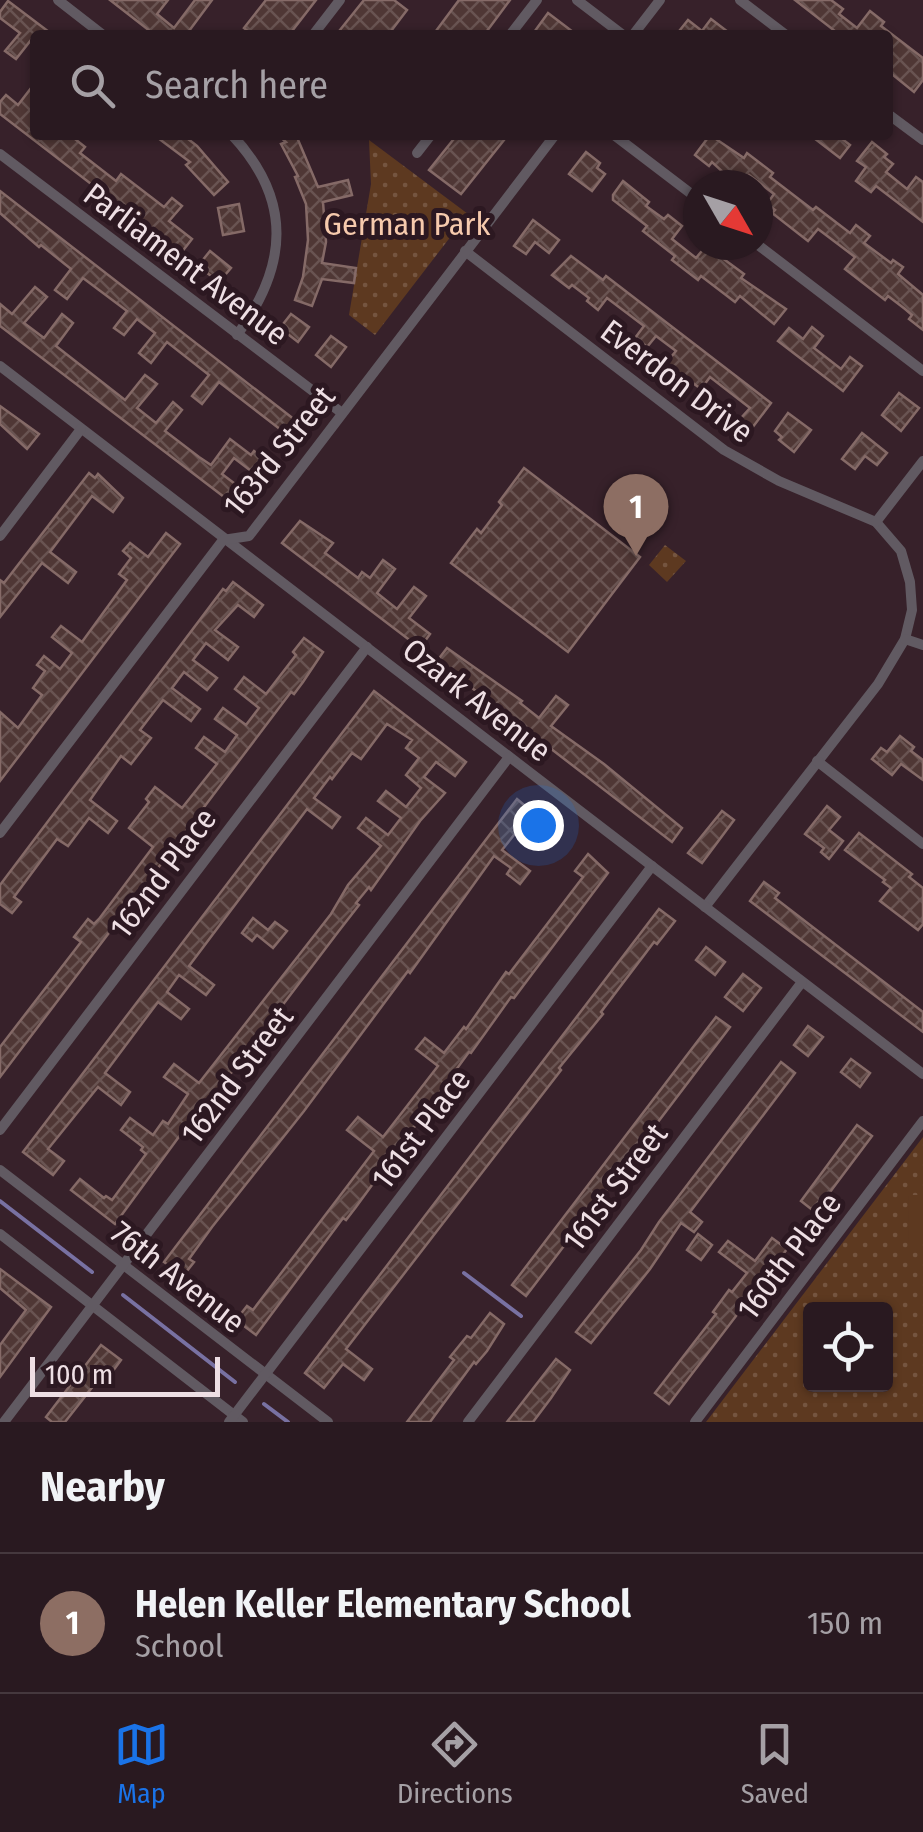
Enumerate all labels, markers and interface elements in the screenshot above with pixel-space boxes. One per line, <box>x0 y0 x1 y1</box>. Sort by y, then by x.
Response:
search box <box>30 30 893 140</box>
icon: search <box>65 58 120 113</box>
text: Search here <box>145 62 328 108</box>
north arrow <box>683 170 773 260</box>
street label: Parliament Avenue <box>77 175 295 353</box>
park label: German Park <box>324 205 490 243</box>
street label: Everdon Drive <box>593 311 761 451</box>
street label: 163rd Street <box>215 378 343 524</box>
pin: 1 <box>604 474 668 556</box>
street label: Ozark Avenue <box>395 630 559 770</box>
street label: 162nd Place <box>102 800 224 946</box>
your location <box>513 800 564 851</box>
street label: 162nd Street <box>173 998 301 1151</box>
street label: 161st Place <box>364 1062 478 1196</box>
street label: 161st Street <box>555 1115 676 1258</box>
street label: 160th Place <box>729 1185 849 1327</box>
street label: 76th Avenue <box>104 1213 252 1341</box>
map controls <box>803 1302 893 1392</box>
button: locate <box>803 1302 893 1392</box>
scale bar <box>30 1352 220 1396</box>
text: 100 m <box>45 1358 113 1391</box>
text: Nearby <box>40 1462 165 1512</box>
text: Helen Keller Elementary School <box>135 1581 631 1627</box>
text: 1 <box>66 1604 79 1642</box>
text: 150 m <box>807 1604 883 1642</box>
text: School <box>135 1627 224 1665</box>
tab: Map <box>114 1717 169 1810</box>
tab: Directions <box>397 1717 513 1810</box>
tab: Saved <box>741 1717 809 1810</box>

